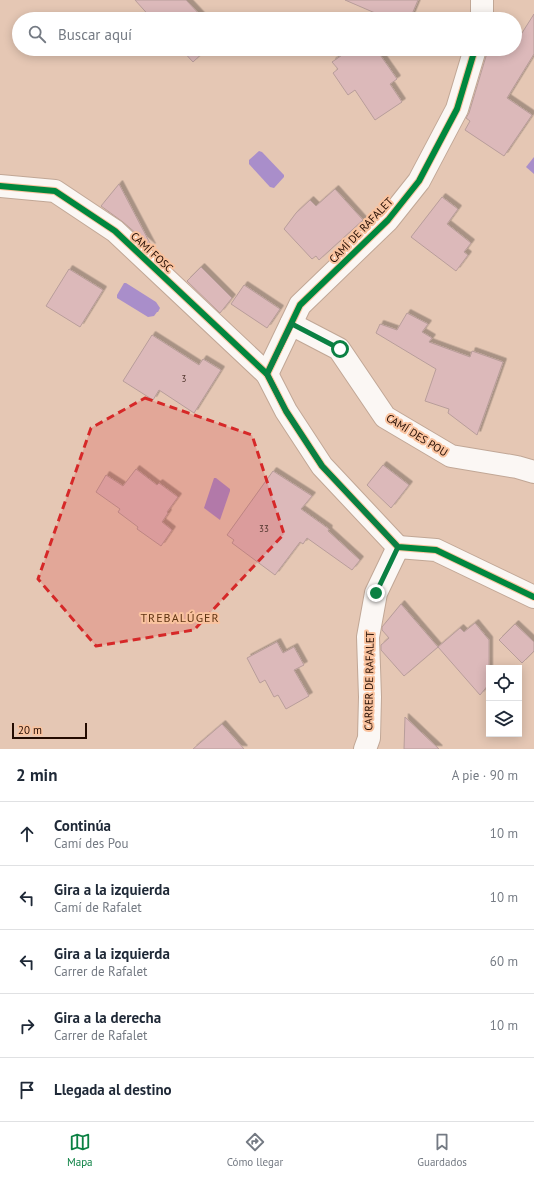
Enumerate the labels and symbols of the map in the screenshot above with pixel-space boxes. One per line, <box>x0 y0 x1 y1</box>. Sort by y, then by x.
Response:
street label: CAMÍ DE RAFALET <box>326 194 396 266</box>
street label: CAMÍ FOSC <box>128 229 176 275</box>
route start <box>331 340 349 358</box>
house number: 3 <box>182 373 187 384</box>
street label: CAMÍ DES POU <box>384 411 450 459</box>
house number: 33 <box>259 523 269 534</box>
route end <box>367 584 385 602</box>
district label: TREBALÚGER <box>140 610 220 625</box>
street label: CARRER DE RAFALET <box>361 631 377 731</box>
scale bar <box>12 721 87 740</box>

